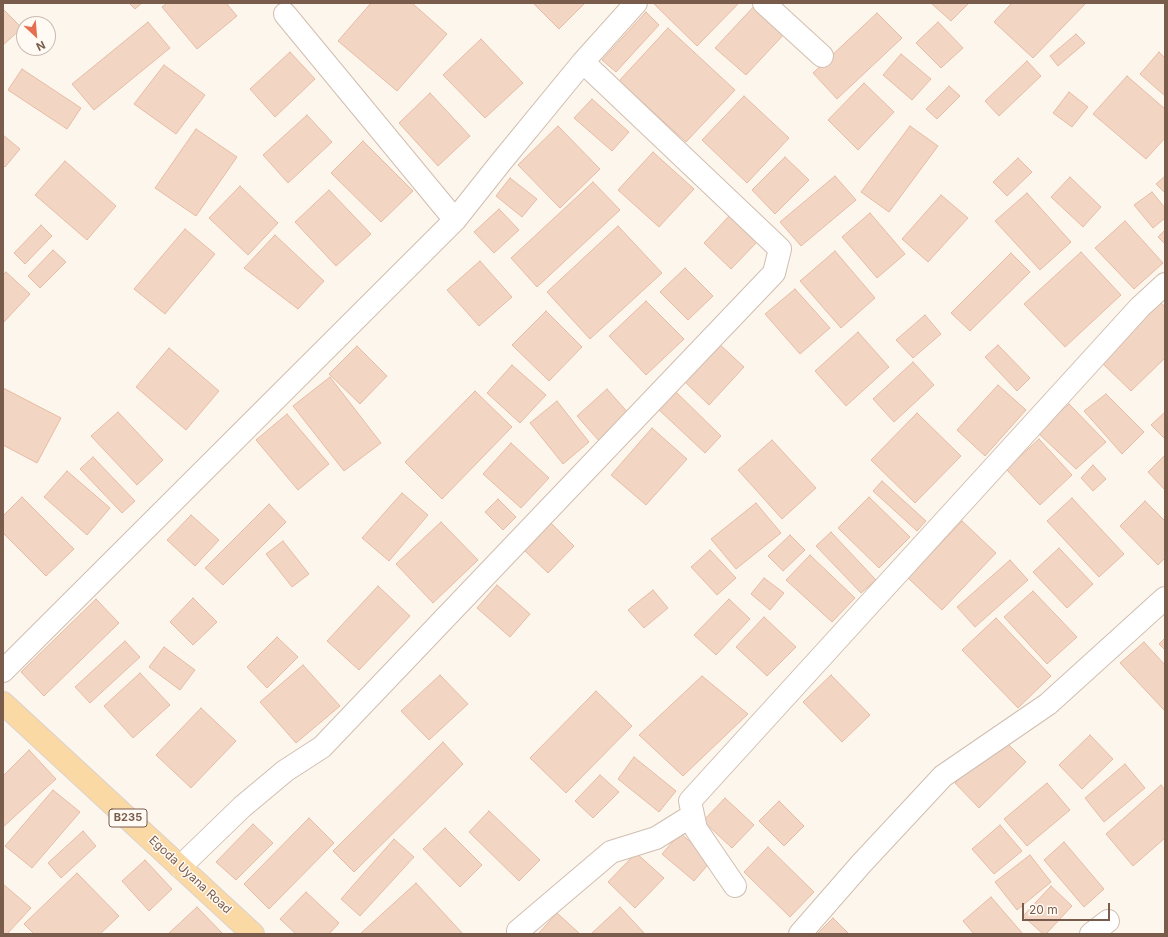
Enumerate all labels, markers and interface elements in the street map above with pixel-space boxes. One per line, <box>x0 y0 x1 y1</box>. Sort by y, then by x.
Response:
north arrow <box>16 16 56 56</box>
text: N <box>34 38 48 54</box>
road number: B235 <box>109 809 147 827</box>
street label: Egoda Uyana Road <box>146 833 234 917</box>
scale bar <box>1024 895 1112 921</box>
text: 20 m <box>1029 902 1058 917</box>

